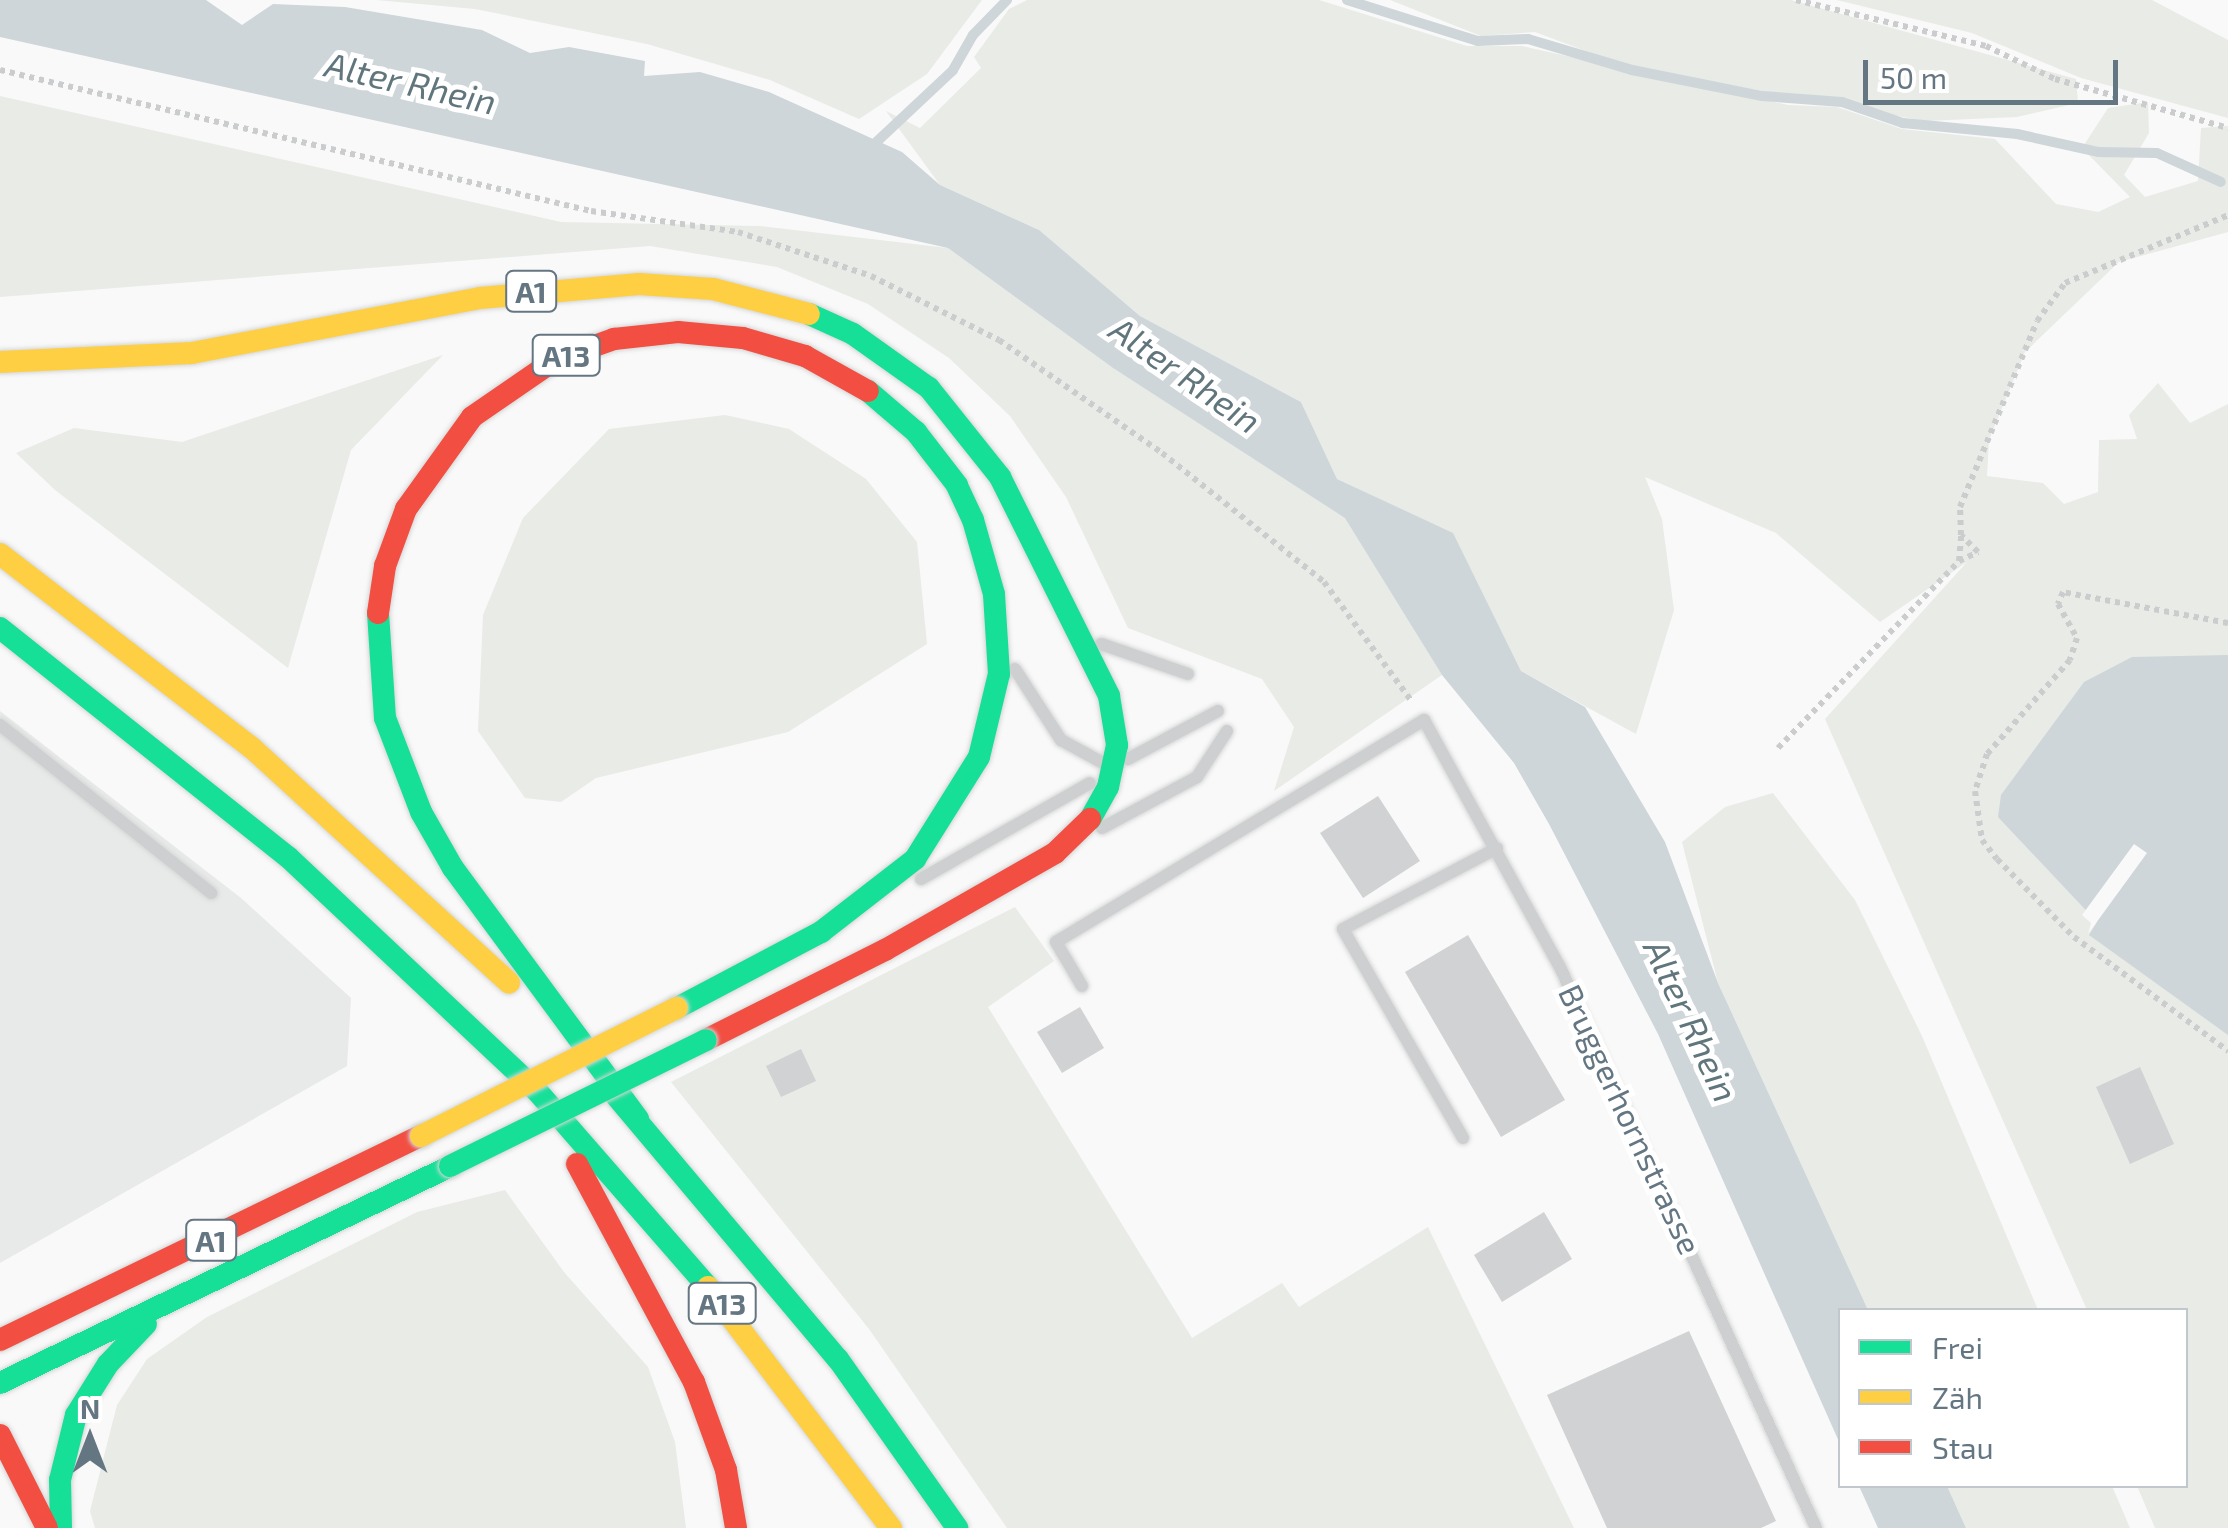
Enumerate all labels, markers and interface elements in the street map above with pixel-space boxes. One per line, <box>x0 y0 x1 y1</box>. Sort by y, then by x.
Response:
scale bar <box>1868 40 2123 102</box>
water label: Alter Rhein <box>321 42 501 122</box>
text: 50 m <box>1880 59 1947 95</box>
road number: A1 <box>504 266 558 316</box>
water label: Alter Rhein <box>1102 307 1270 441</box>
road number: A13 <box>531 330 601 380</box>
water label: Alter Rhein <box>1636 932 1748 1108</box>
street label: Bruggerhornstrasse <box>1552 978 1710 1260</box>
road number: A1 <box>184 1215 238 1265</box>
road number: A13 <box>687 1278 757 1328</box>
legend <box>1838 1308 2188 1488</box>
text: Frei <box>1932 1329 1983 1365</box>
text: Zäh <box>1932 1379 1983 1415</box>
north arrow <box>40 1388 140 1488</box>
text: N <box>80 1391 100 1425</box>
text: Stau <box>1932 1429 1994 1465</box>

